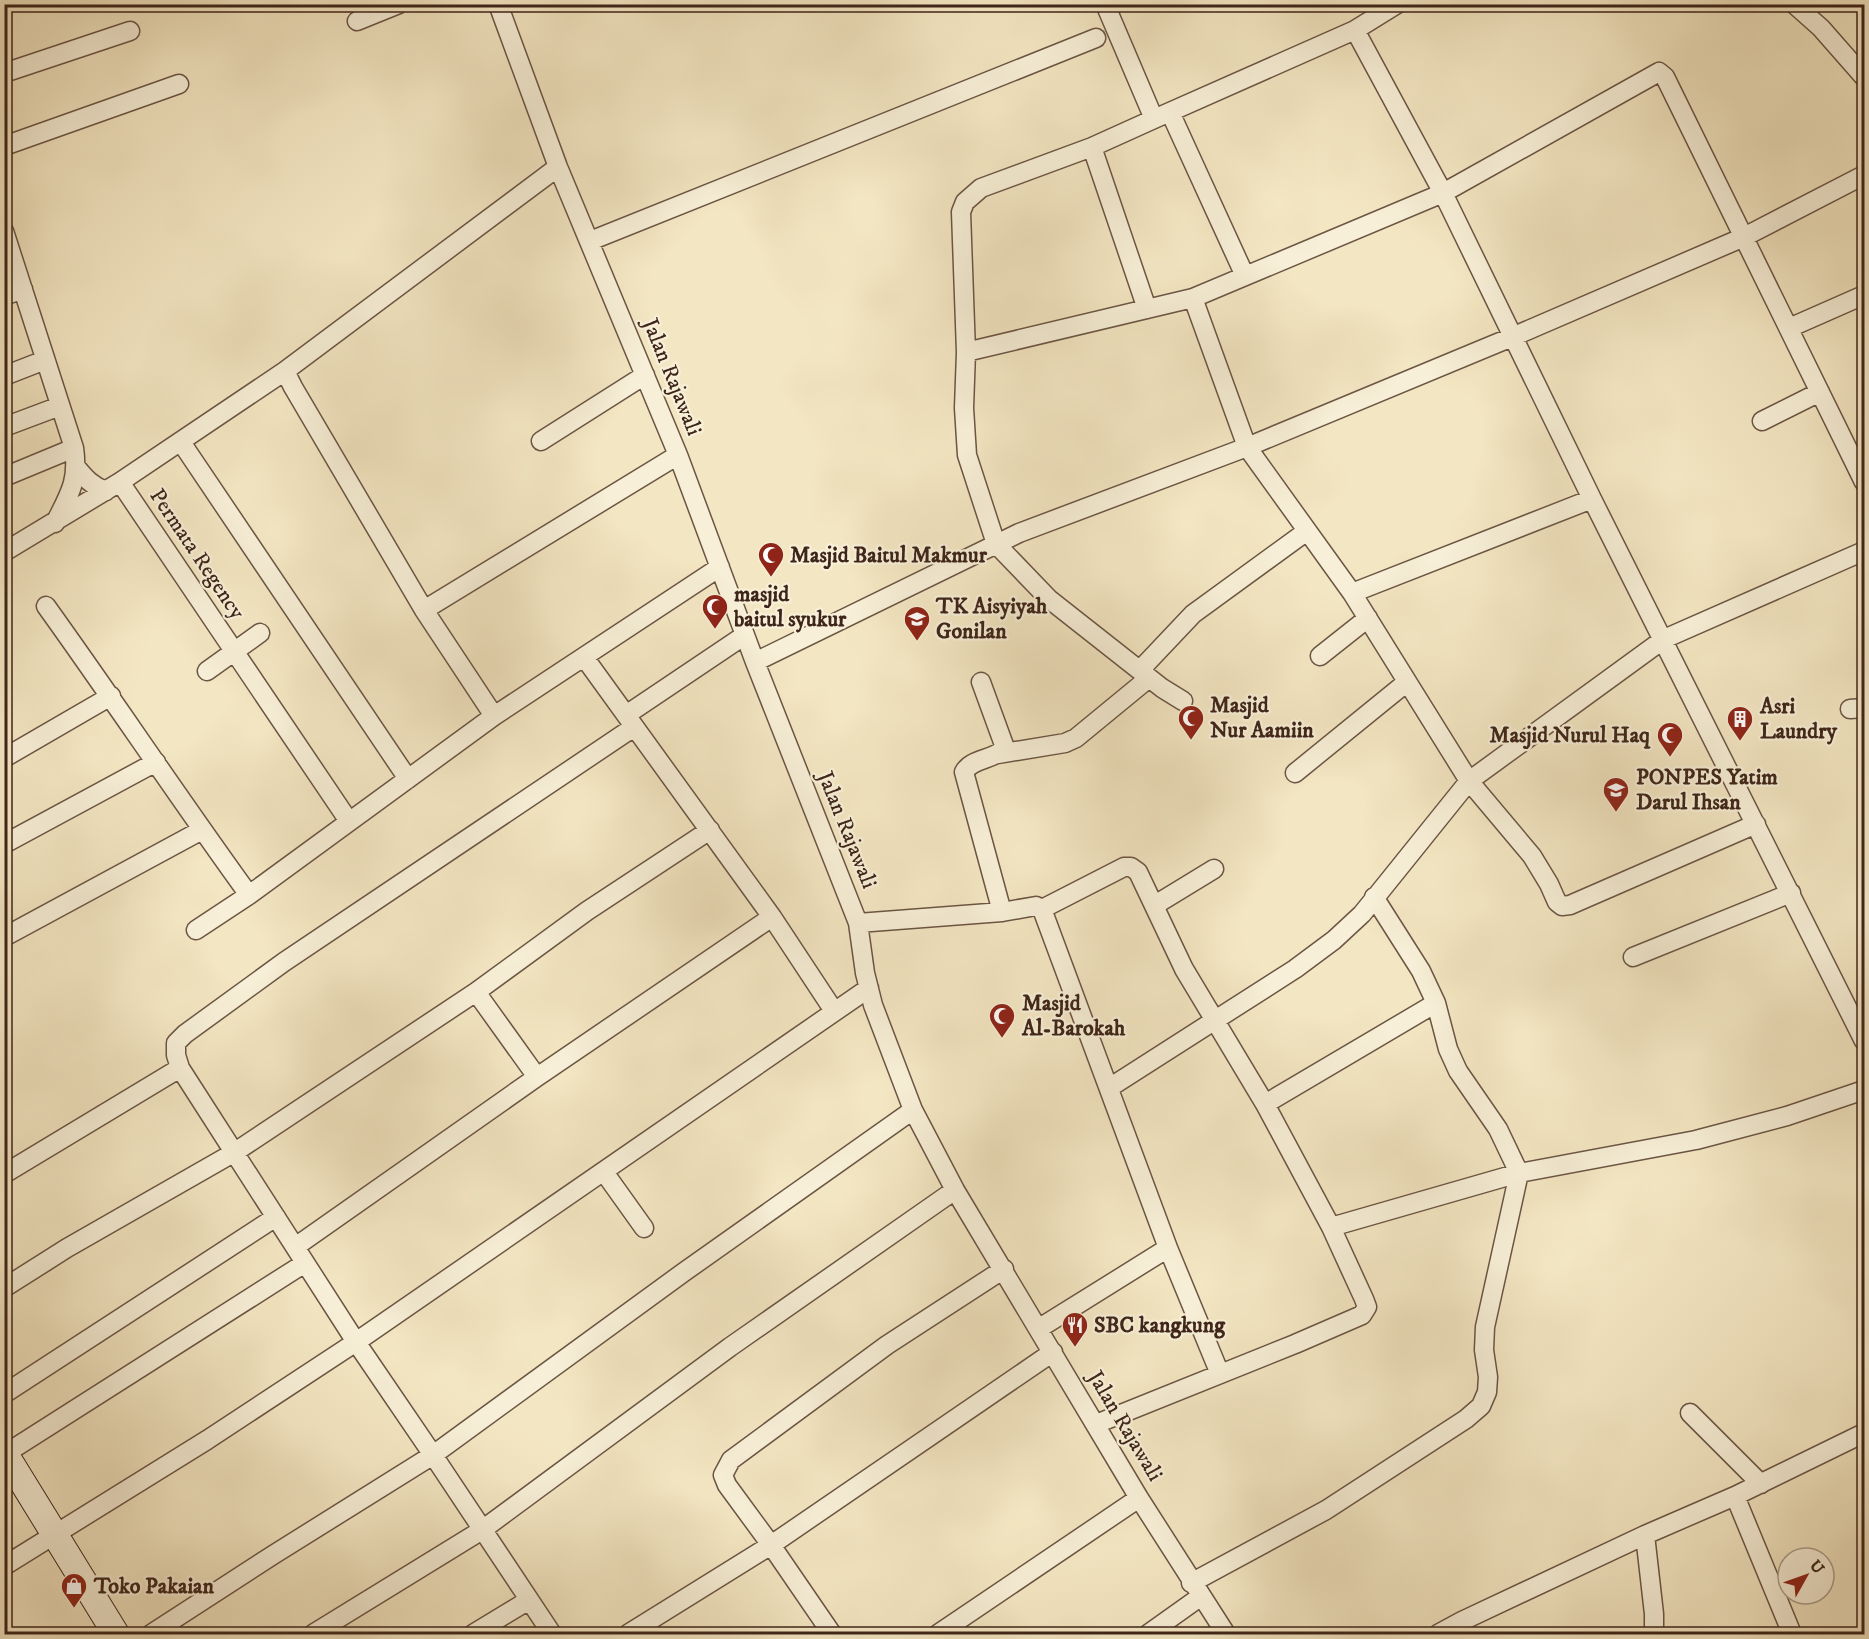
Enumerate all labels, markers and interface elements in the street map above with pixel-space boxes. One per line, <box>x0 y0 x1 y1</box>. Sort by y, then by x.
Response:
street label: Jalan Rajawali <box>635 313 708 440</box>
street label: Permata Regency <box>143 484 251 625</box>
mosque icon: Masjid Baitul Makmur <box>756 540 786 578</box>
place label: Masjid Baitul Makmur <box>790 542 988 570</box>
place label: masjid baitul syukur <box>733 581 847 633</box>
mosque icon: masjid baitul syukur <box>700 592 730 630</box>
place label: TK Aisyiyah Gonilan <box>935 593 1048 645</box>
school or university icon: TK Aisyiyah Gonilan <box>902 604 932 642</box>
place label: Masjid Nur Aamiin <box>1210 692 1314 744</box>
place label: Asri Laundry <box>1759 693 1837 745</box>
mosque icon: Masjid Nur Aamiin <box>1176 703 1206 741</box>
building icon: Asri Laundry <box>1725 704 1755 742</box>
mosque icon: Masjid Nurul Haq <box>1655 720 1685 758</box>
place label: Masjid Nurul Haq <box>1490 722 1651 750</box>
place label: PONPES Yatim Darul Ihsan <box>1636 764 1778 816</box>
street label: Jalan Rajawali <box>810 766 883 893</box>
school or university icon: PONPES Yatim Darul Ihsan <box>1601 775 1631 813</box>
place label: Masjid Al-Barokah <box>1021 990 1126 1042</box>
mosque icon: Masjid Al-Barokah <box>987 1001 1017 1039</box>
restaurant icon: SBC kangkung <box>1060 1310 1090 1348</box>
place label: SBC kangkung <box>1094 1312 1226 1339</box>
street label: Jalan Rajawali <box>1080 1364 1169 1486</box>
north arrow <box>1776 1546 1836 1606</box>
text: U <box>1805 1556 1829 1579</box>
shop icon: Toko Pakaian <box>59 1571 89 1609</box>
place label: Toko Pakaian <box>93 1573 214 1600</box>

